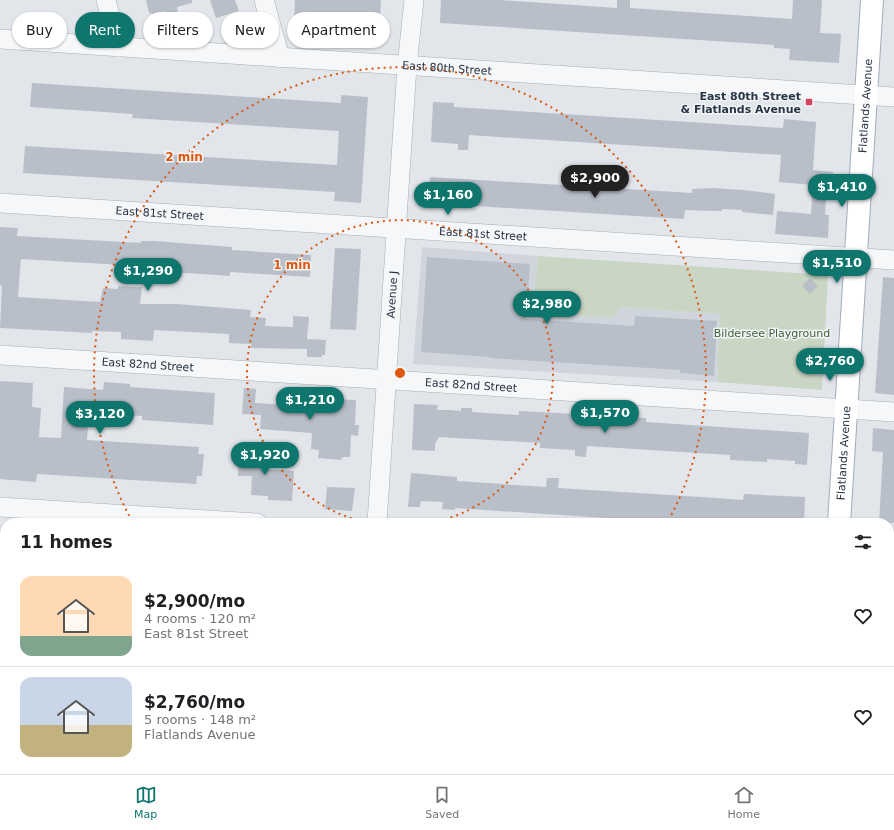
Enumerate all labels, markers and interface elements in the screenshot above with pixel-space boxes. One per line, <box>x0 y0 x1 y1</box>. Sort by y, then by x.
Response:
chip: Buy <box>12 12 67 48</box>
chip: Rent <box>75 12 135 48</box>
chip: Filters <box>143 12 213 48</box>
chip: New <box>221 12 279 48</box>
chip: Apartment <box>287 12 390 48</box>
street label: Flatlands Avenue <box>856 58 875 153</box>
street label: East 80th Street <box>402 59 493 78</box>
place label: East 80th Street & Flatlands Avenue <box>680 90 801 116</box>
marker: East 80th Street & Flatlands Avenue <box>804 97 814 107</box>
text: 2 min <box>165 150 203 164</box>
pin: $2,900 <box>562 165 628 199</box>
text: $2,900 <box>570 170 620 185</box>
pin: $1,410 <box>809 174 875 208</box>
text: $1,410 <box>817 179 867 194</box>
pin: $1,160 <box>415 182 481 216</box>
text: $1,160 <box>423 187 473 202</box>
street label: East 81st Street <box>115 204 205 223</box>
street label: East 81st Street <box>439 225 528 244</box>
pin: $1,510 <box>804 250 870 284</box>
text: $1,510 <box>812 255 862 270</box>
pin: $1,290 <box>115 258 181 292</box>
text: 1 min <box>273 258 311 272</box>
text: $1,290 <box>123 263 173 278</box>
street label: Avenue J <box>384 270 401 319</box>
pin: $2,980 <box>514 291 580 325</box>
text: $2,980 <box>522 296 572 311</box>
park label: Bildersee Playground <box>714 327 830 340</box>
pin: $2,760 <box>797 348 863 382</box>
text: $2,760 <box>805 353 855 368</box>
street label: East 82nd Street <box>101 355 195 374</box>
centre of rings <box>393 366 407 380</box>
street label: East 82nd Street <box>425 376 518 395</box>
pin: $1,210 <box>277 387 343 421</box>
text: $1,210 <box>285 392 335 407</box>
pin: $1,570 <box>572 400 638 434</box>
pin: $3,120 <box>67 401 133 435</box>
text: $1,570 <box>580 405 630 420</box>
street label: Flatlands Avenue <box>834 405 853 501</box>
text: $3,120 <box>75 406 125 421</box>
pin: $1,920 <box>232 442 298 476</box>
text: $1,920 <box>240 447 290 462</box>
icon: filters <box>852 531 874 553</box>
text: 11 homes <box>20 532 113 552</box>
text: $2,900/mo <box>144 591 245 611</box>
icon: home <box>52 592 100 640</box>
icon: heart <box>852 605 874 627</box>
text: 4 rooms · 120 m² <box>144 611 256 626</box>
text: East 81st Street <box>144 626 248 641</box>
text: $2,760/mo <box>144 692 245 712</box>
icon: home <box>52 693 100 741</box>
icon: heart <box>852 706 874 728</box>
text: 5 rooms · 148 m² <box>144 712 256 727</box>
text: Flatlands Avenue <box>144 727 255 742</box>
tab: Map <box>134 784 157 821</box>
tab: Saved <box>425 784 459 821</box>
tab: Home <box>727 784 760 821</box>

